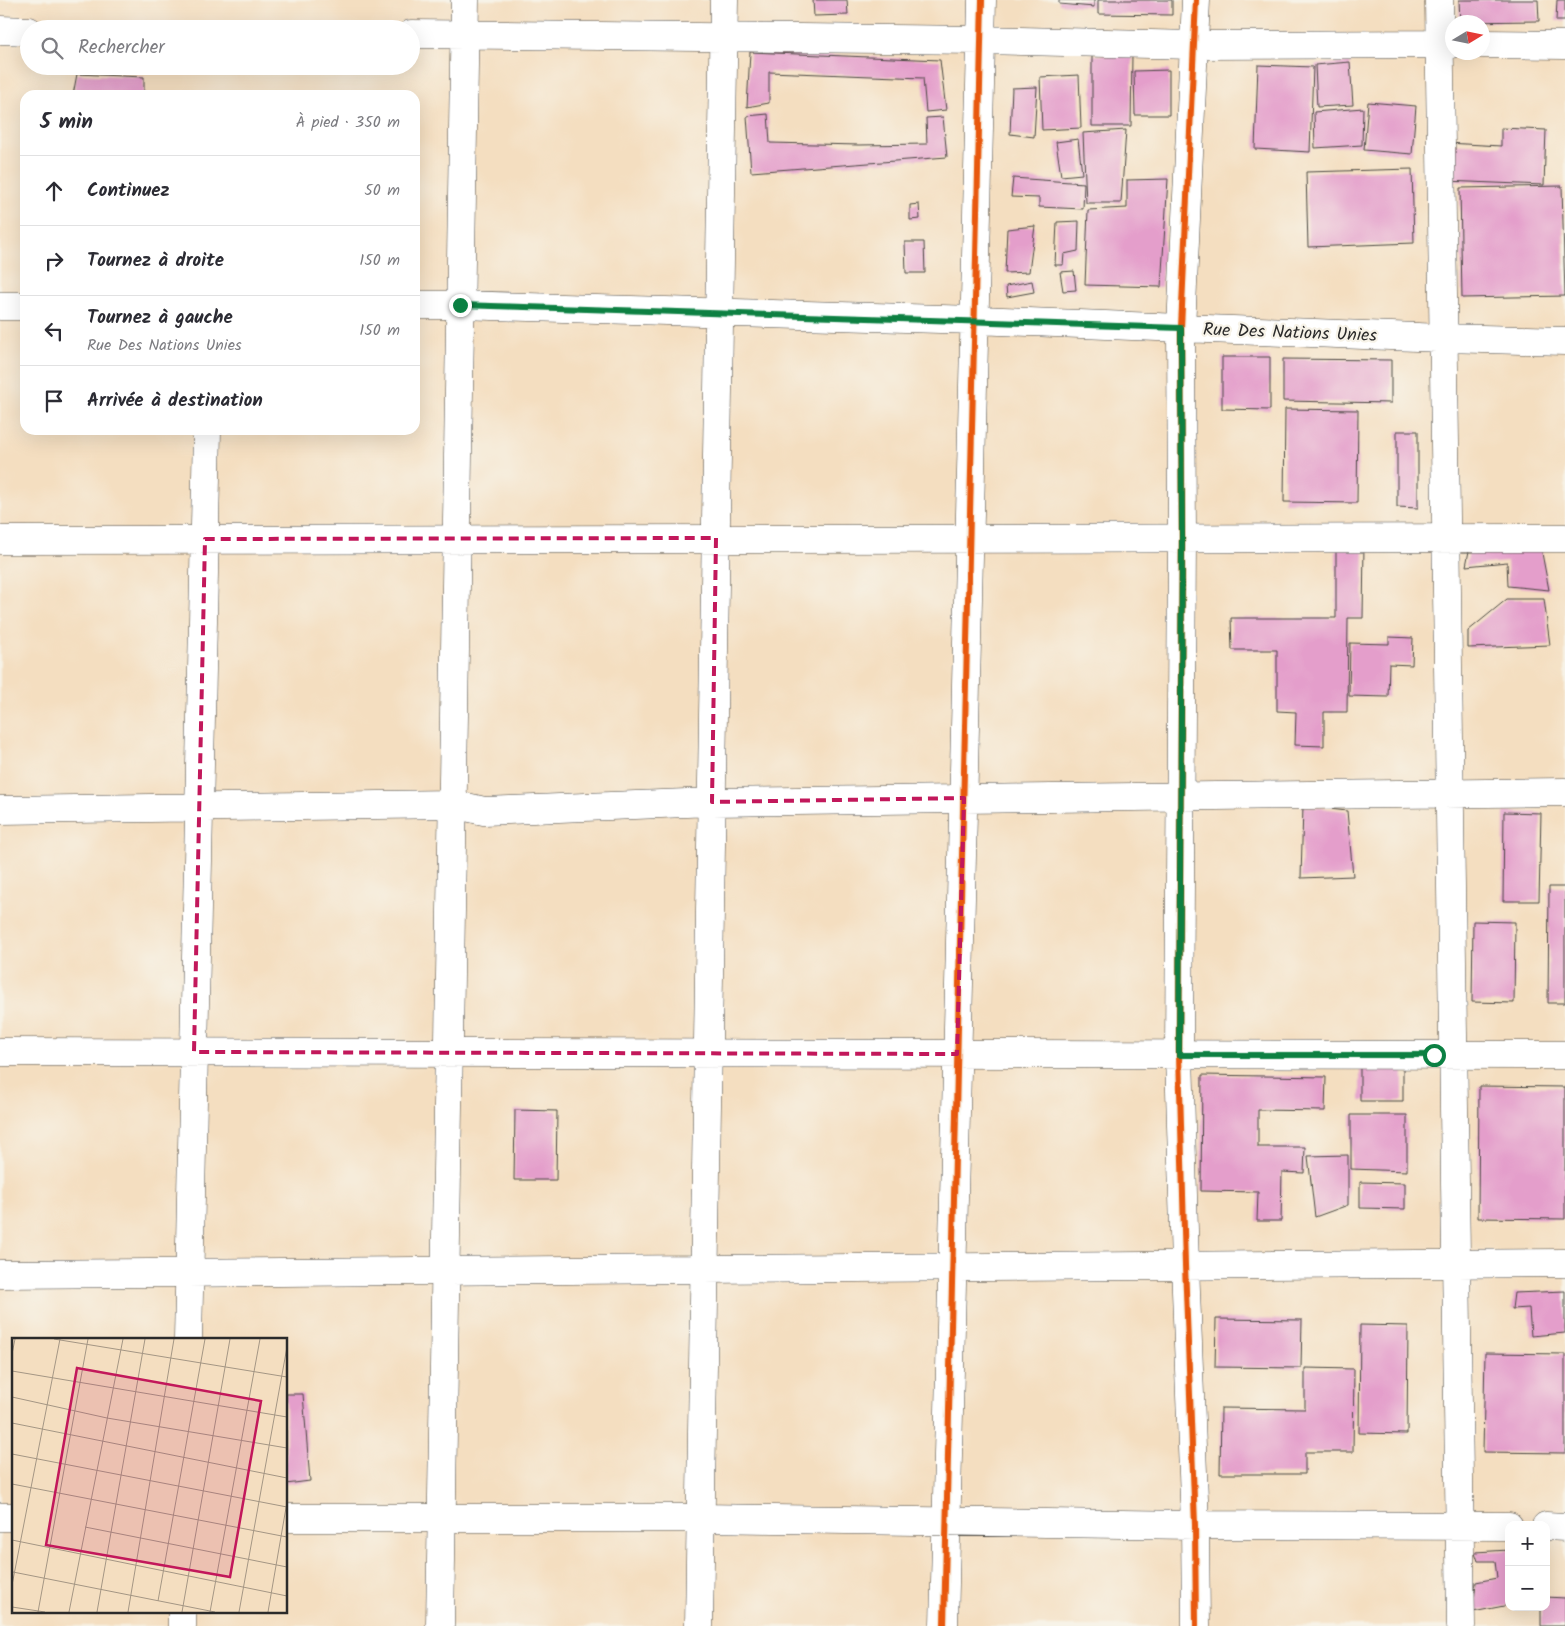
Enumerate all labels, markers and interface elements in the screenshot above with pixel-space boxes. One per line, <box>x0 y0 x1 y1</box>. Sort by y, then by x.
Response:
north arrow <box>1445 15 1490 60</box>
search box <box>20 20 420 75</box>
text: Rechercher <box>78 33 165 63</box>
icon: search <box>38 34 66 62</box>
text: 5 min <box>40 106 93 139</box>
text: À pied · 350 m <box>296 110 400 135</box>
text: Continuez <box>87 176 170 206</box>
icon: ahead <box>40 177 68 205</box>
text: 50 m <box>364 178 400 203</box>
text: Tournez à droite <box>87 246 224 276</box>
icon: right <box>40 247 68 275</box>
text: 150 m <box>359 248 400 273</box>
route end <box>449 294 472 317</box>
text: Tournez à gauche <box>87 303 233 333</box>
street label: Rue Des Nations Unies <box>1202 316 1378 351</box>
icon: left <box>40 317 68 345</box>
text: 150 m <box>359 318 400 343</box>
text: Rue Des Nations Unies <box>87 333 242 358</box>
text: Arrivée à destination <box>87 386 263 416</box>
icon: arrive <box>40 387 68 415</box>
route start <box>1423 1044 1446 1067</box>
inset map <box>12 1338 288 1614</box>
map controls <box>1505 1521 1550 1611</box>
button: + <box>1505 1521 1550 1566</box>
button: − <box>1505 1566 1550 1611</box>

